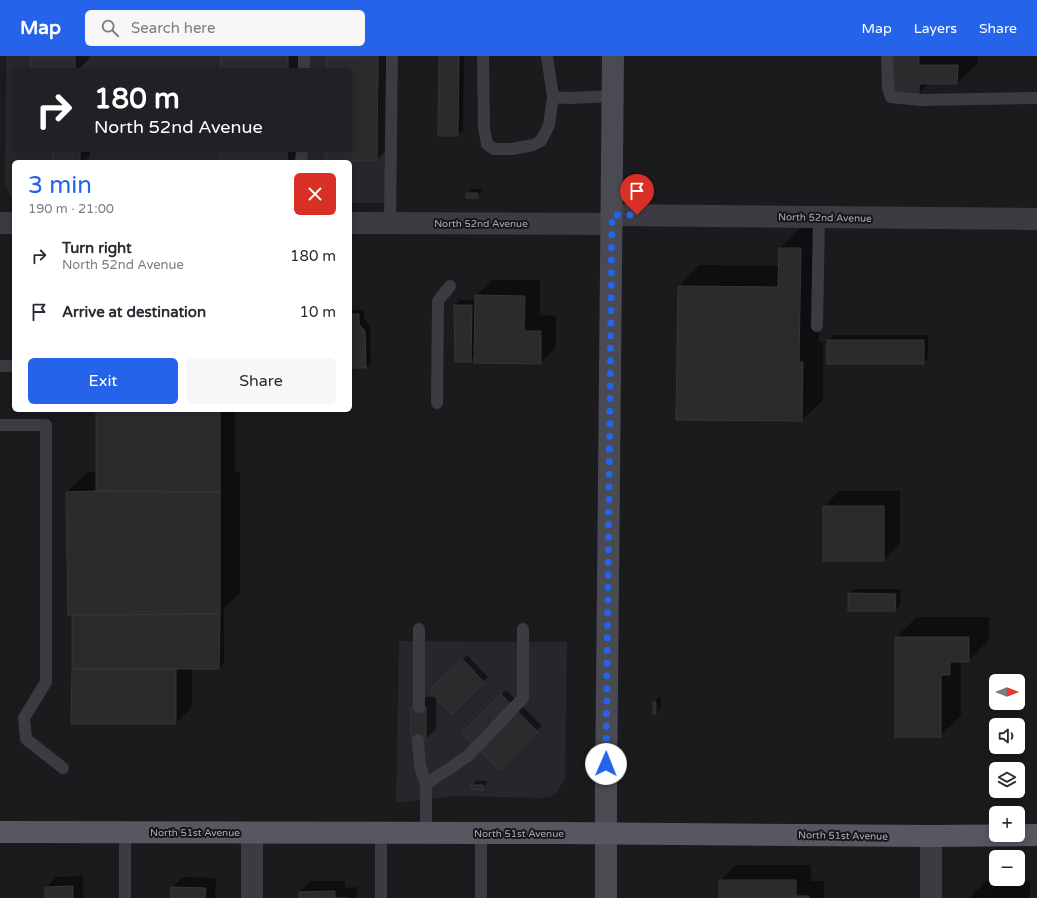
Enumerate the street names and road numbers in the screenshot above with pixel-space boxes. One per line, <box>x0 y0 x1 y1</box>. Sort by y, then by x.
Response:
street label: North 52nd Avenue <box>778 211 872 225</box>
street label: North 52nd Avenue <box>434 218 528 230</box>
street label: North 51st Avenue <box>150 827 240 839</box>
street label: North 51st Avenue <box>474 828 564 840</box>
street label: North 51st Avenue <box>798 829 888 843</box>

